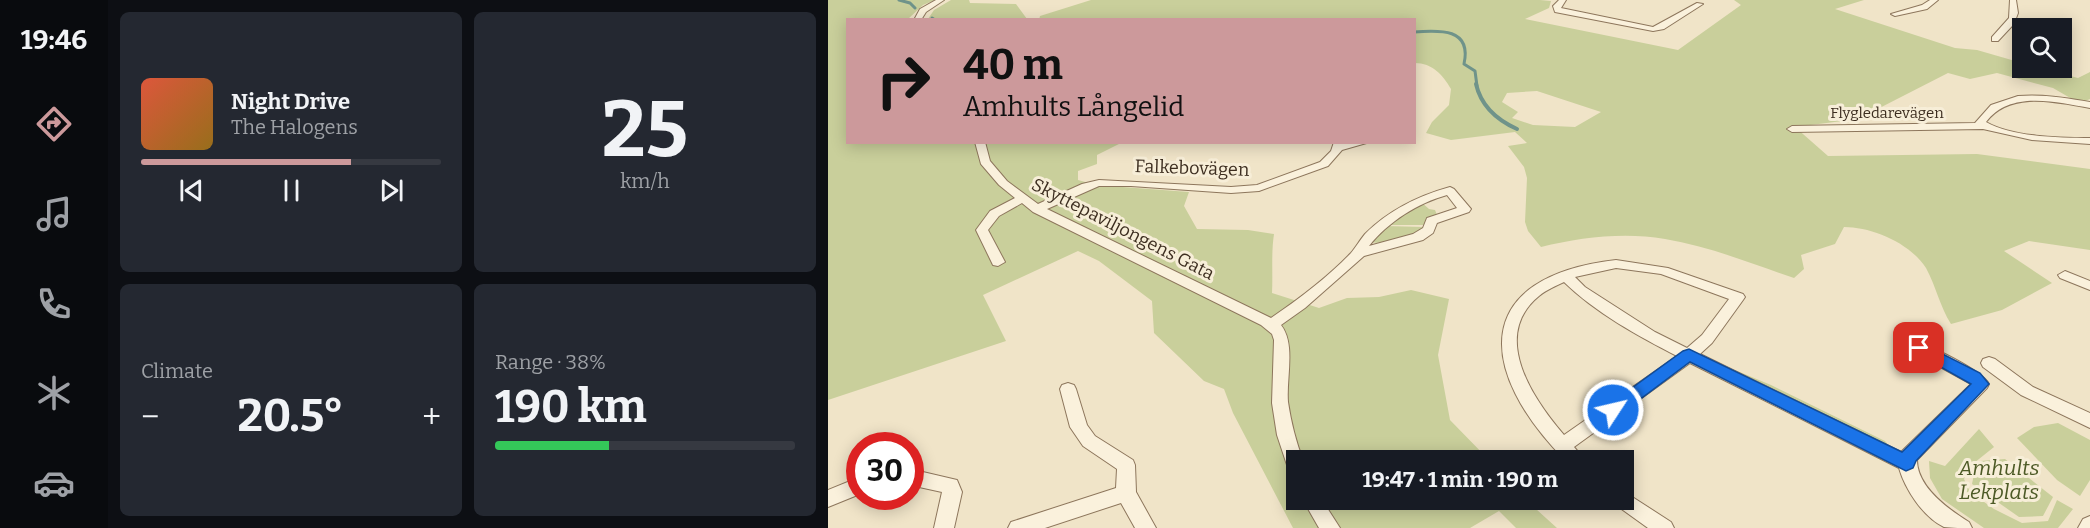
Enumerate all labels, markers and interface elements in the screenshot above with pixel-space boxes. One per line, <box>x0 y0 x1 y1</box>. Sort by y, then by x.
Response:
map controls <box>2012 18 2072 78</box>
button: search <box>2012 18 2072 78</box>
text: 19:46 <box>21 24 87 56</box>
text: 40 m <box>963 40 1063 90</box>
icon: right <box>864 42 942 120</box>
text: 25 <box>602 83 688 177</box>
text: Night Drive <box>231 88 350 115</box>
text: Amhults Långelid <box>963 91 1184 123</box>
icon: directions <box>33 103 75 145</box>
street label: Flygledarevägen <box>1830 104 1944 122</box>
text: The Halogens <box>231 115 358 139</box>
street label: Falkebovägen <box>1134 155 1250 181</box>
text: km/h <box>620 169 670 193</box>
street label: Skyttepaviljongens Gata <box>1028 173 1218 285</box>
icon: previous <box>175 174 208 207</box>
icon: pause <box>275 174 308 207</box>
icon: next <box>375 174 408 207</box>
icon: music <box>33 193 75 235</box>
icon: phone <box>33 283 75 325</box>
pin <box>1893 322 1944 373</box>
icon: arrive <box>1902 331 1935 364</box>
text: Range · 38% <box>495 350 606 374</box>
text: Climate <box>141 359 213 383</box>
icon: climate <box>33 372 75 414</box>
position arrow <box>1581 378 1645 442</box>
text: 190 km <box>495 380 647 434</box>
text: 20.5° <box>238 389 344 443</box>
text: − <box>141 397 159 437</box>
text: + <box>422 397 441 437</box>
speed limit sign: 30 <box>846 432 924 510</box>
park label: Amhults Lekplats <box>1958 455 2039 505</box>
icon: car <box>33 462 75 504</box>
text: 19:47 · 1 min · 190 m <box>1362 466 1558 493</box>

